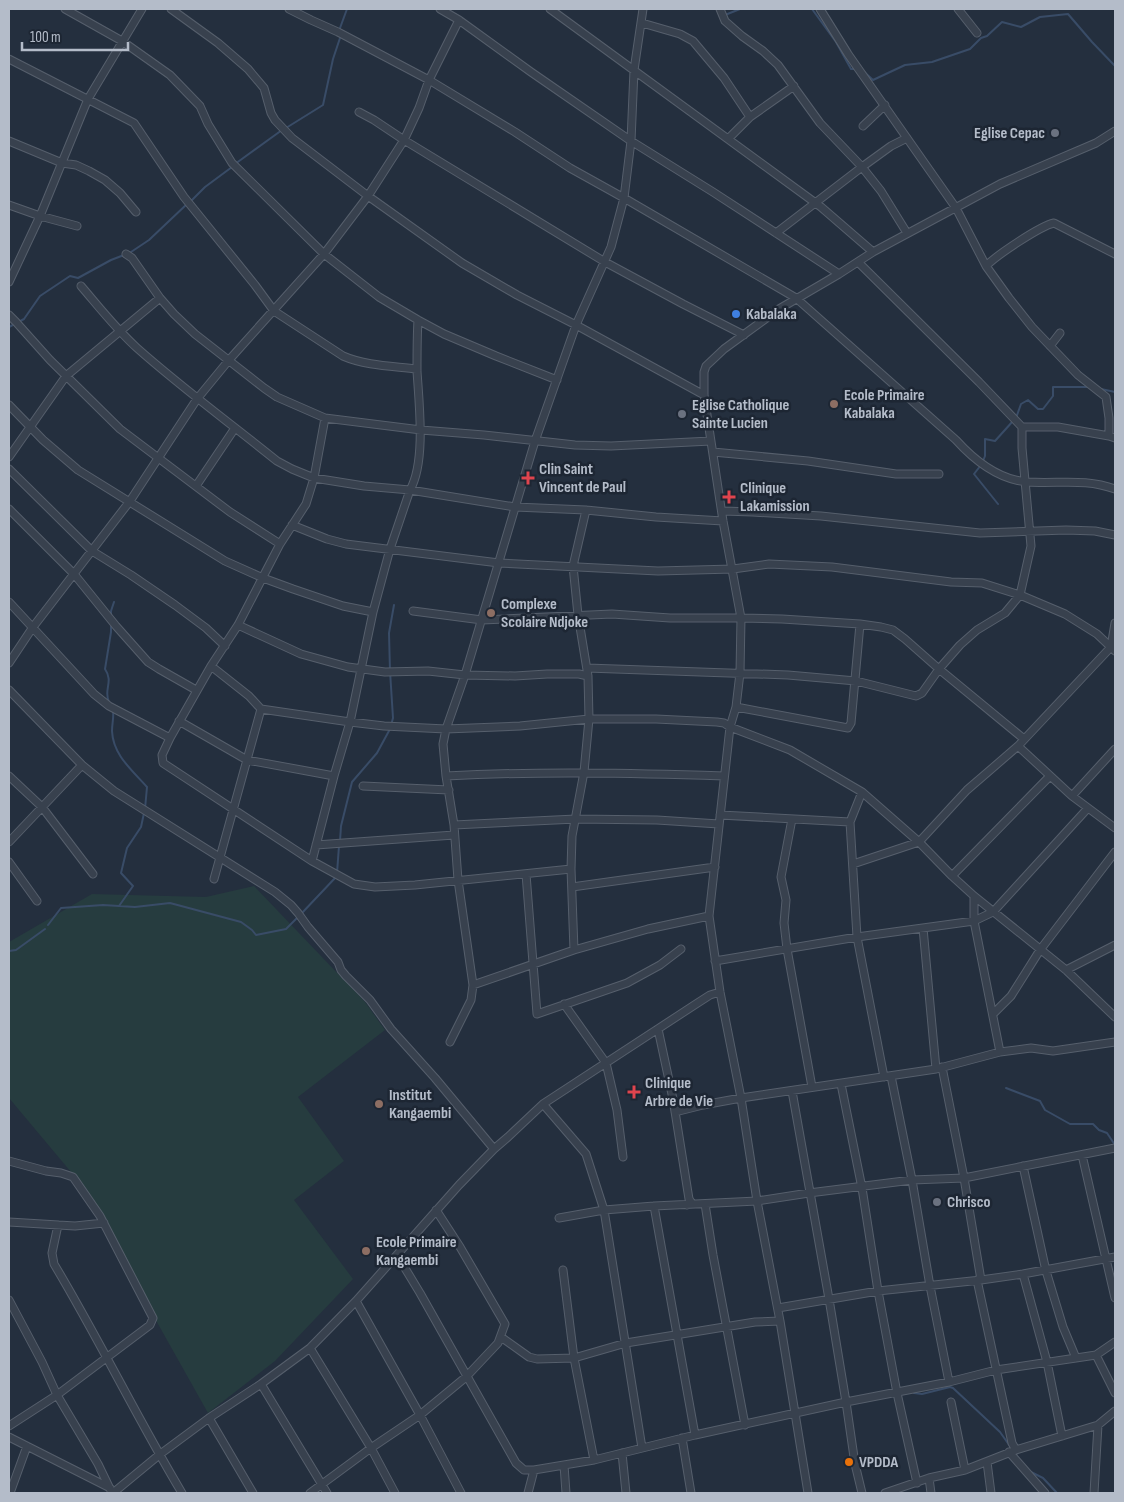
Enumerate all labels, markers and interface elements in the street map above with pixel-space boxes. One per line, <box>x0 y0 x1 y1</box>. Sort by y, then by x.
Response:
scale bar <box>22 20 129 52</box>
text: 100 m <box>30 28 61 47</box>
place label: Eglise Cepac <box>974 124 1045 143</box>
marker: Eglise Cepac <box>1049 127 1061 139</box>
place label: Kabalaka <box>746 305 797 324</box>
marker: Kabalaka <box>730 308 742 320</box>
place label: Ecole Primaire Kabalaka <box>844 386 925 423</box>
place label: Eglise Catholique Sainte Lucien <box>692 396 789 433</box>
marker: Ecole Primaire Kabalaka <box>828 398 840 410</box>
marker: Eglise Catholique Sainte Lucien <box>676 408 688 420</box>
place label: Clin Saint Vincent de Paul <box>539 460 626 497</box>
marker: Clin Saint Vincent de Paul <box>521 471 535 485</box>
place label: Clinique Lakamission <box>740 479 810 516</box>
marker: Clinique Lakamission <box>722 490 736 504</box>
place label: Complexe Scolaire Ndjoke <box>501 595 588 632</box>
marker: Complexe Scolaire Ndjoke <box>485 607 497 619</box>
place label: Clinique Arbre de Vie <box>644 1074 713 1111</box>
marker: Clinique Arbre de Vie <box>627 1085 641 1099</box>
place label: Institut Kangaembi <box>389 1086 451 1123</box>
marker: Institut Kangaembi <box>373 1098 385 1110</box>
place label: Chrisco <box>947 1193 990 1212</box>
marker: Chrisco <box>931 1196 943 1208</box>
place label: Ecole Primaire Kangaembi <box>376 1233 457 1270</box>
marker: Ecole Primaire Kangaembi <box>360 1245 372 1257</box>
place label: VPDDA <box>859 1453 898 1472</box>
marker: VPDDA <box>843 1456 855 1468</box>

